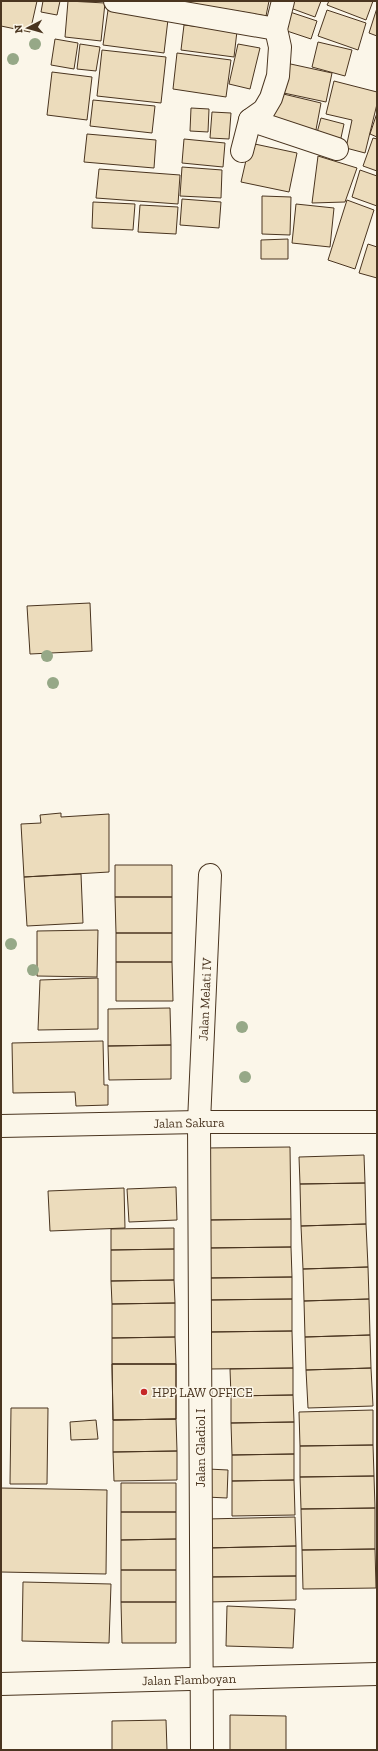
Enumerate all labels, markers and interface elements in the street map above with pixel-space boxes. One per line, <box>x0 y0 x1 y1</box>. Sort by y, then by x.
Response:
north arrow <box>8 8 48 48</box>
text: N <box>12 24 25 34</box>
street label: Jalan Melati IV <box>196 957 214 1041</box>
street label: Jalan Sakura <box>153 1115 225 1131</box>
place label: HPP LAW OFFICE <box>152 1385 253 1400</box>
marker: HPP LAW OFFICE <box>139 1387 149 1397</box>
street label: Jalan Gladiol I <box>193 1409 208 1487</box>
street label: Jalan Flamboyan <box>142 1671 237 1688</box>

